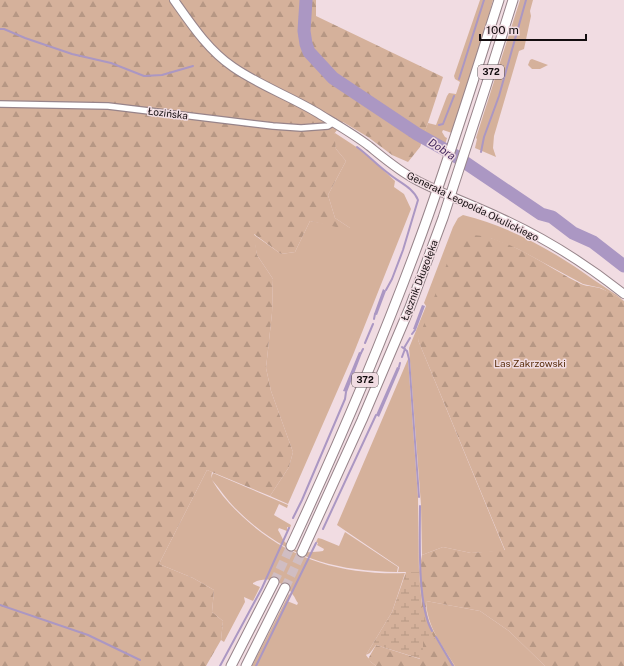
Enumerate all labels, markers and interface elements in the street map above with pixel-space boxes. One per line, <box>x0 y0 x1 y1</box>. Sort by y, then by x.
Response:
scale bar <box>480 16 586 42</box>
text: 100 m <box>486 23 519 37</box>
road number: 372 <box>478 65 504 79</box>
street label: Łozińska <box>147 105 189 121</box>
water label: Dobra <box>426 136 458 162</box>
street label: Generała Leopolda Okulickiego <box>405 169 541 243</box>
street label: Łącznik Długołęka <box>398 238 440 322</box>
park label: Las Zakrzowski <box>494 357 566 369</box>
road number: 372 <box>352 373 378 387</box>

